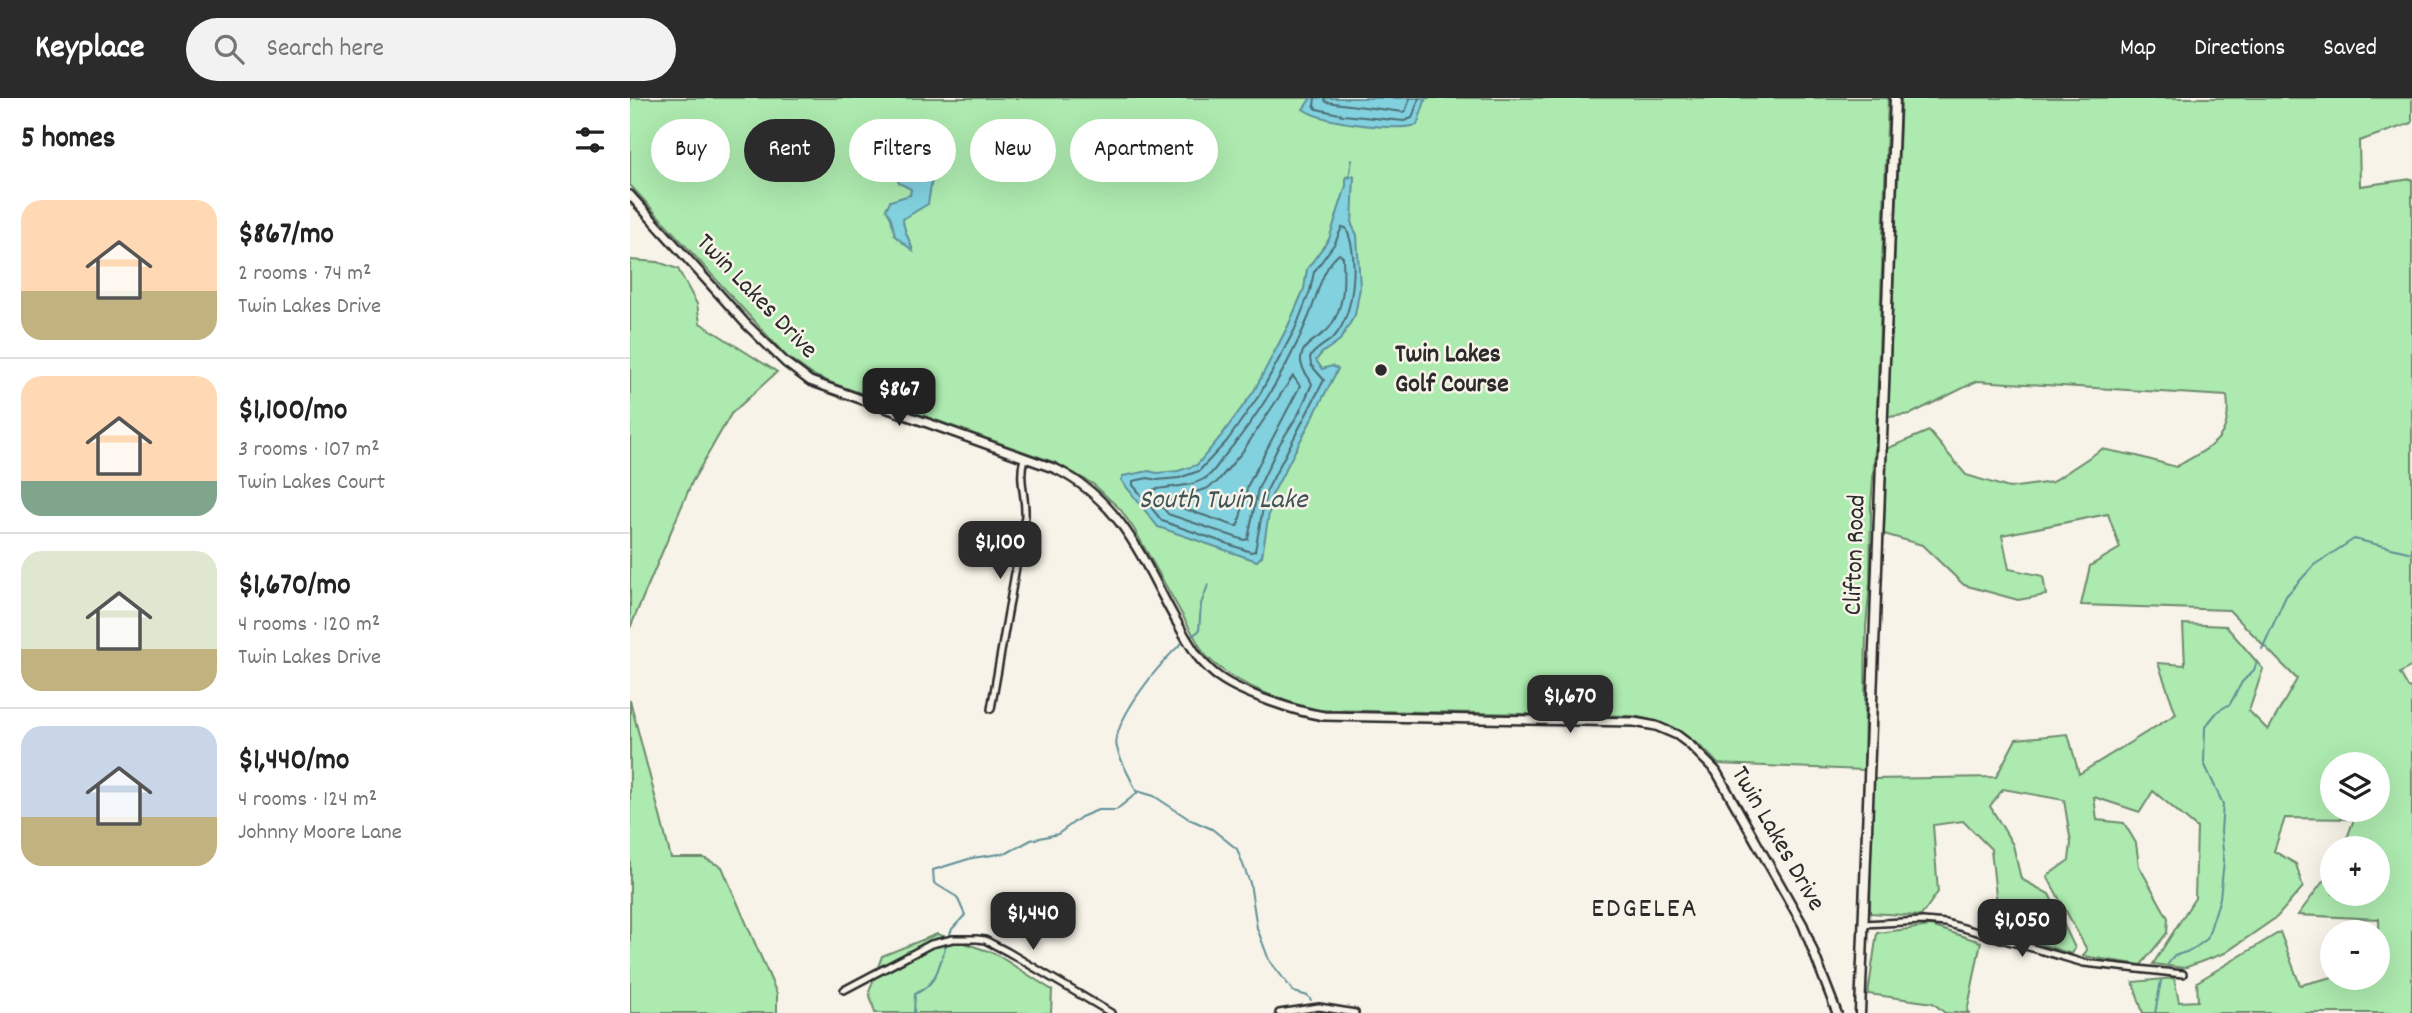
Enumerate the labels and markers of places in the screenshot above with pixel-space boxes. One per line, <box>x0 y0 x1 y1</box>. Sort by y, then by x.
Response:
place label: Twin Lakes Golf Course <box>1395 337 1509 404</box>
marker: Twin Lakes Golf Course <box>1373 362 1389 378</box>
pin: $867 <box>858 368 940 428</box>
pin: $1,100 <box>943 522 1057 581</box>
pin: $1,670 <box>1513 676 1627 735</box>
pin: $1,440 <box>976 892 1090 952</box>
pin: $1,050 <box>1965 900 2079 959</box>

